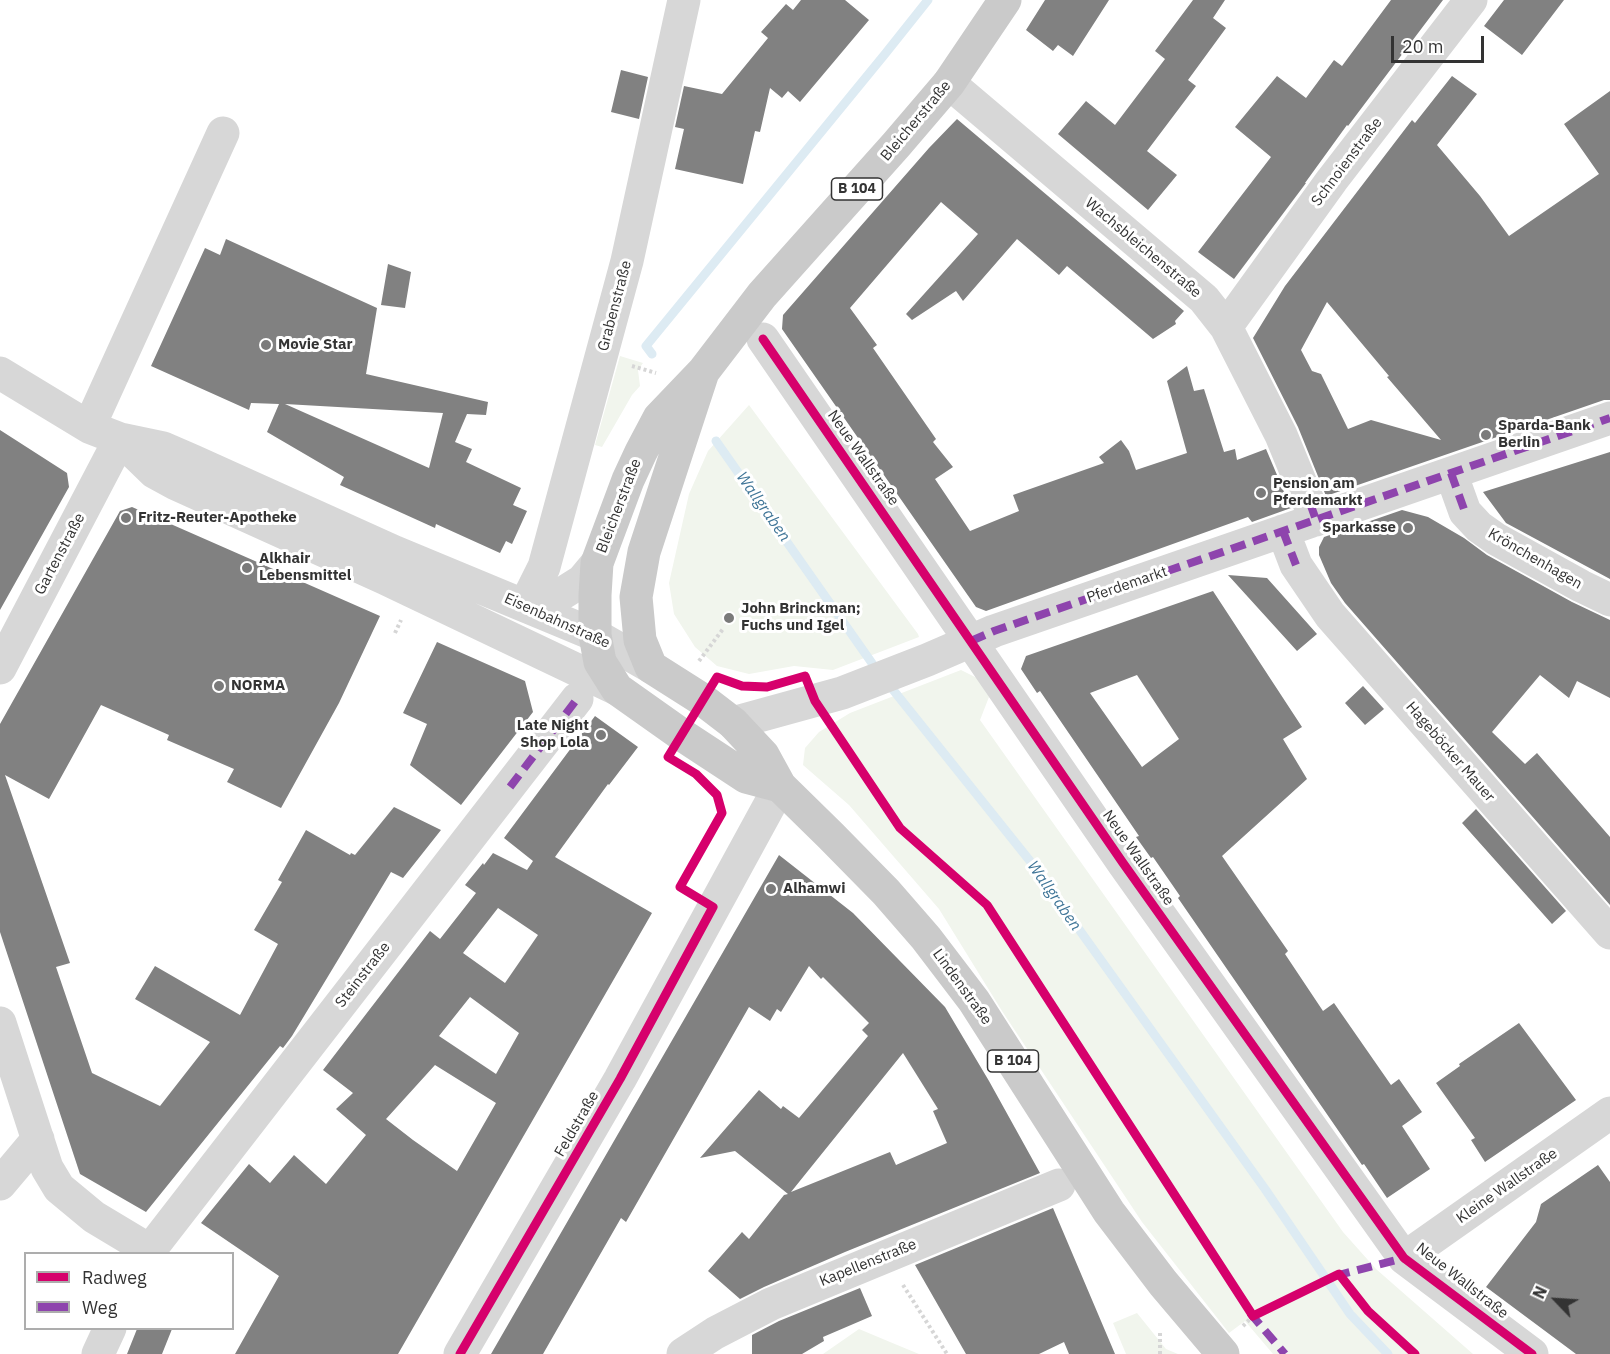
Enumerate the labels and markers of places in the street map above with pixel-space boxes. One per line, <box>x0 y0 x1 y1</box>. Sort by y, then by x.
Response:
place label: Movie Star <box>278 336 353 354</box>
marker: Movie Star <box>259 338 273 352</box>
place label: Sparda-Bank Berlin <box>1498 417 1591 452</box>
marker: Sparda-Bank Berlin <box>1479 428 1493 442</box>
place label: Pension am Pferdemarkt <box>1273 475 1362 510</box>
marker: Pension am Pferdemarkt <box>1254 486 1268 500</box>
place label: Fritz-Reuter-Apotheke <box>138 509 297 527</box>
marker: Fritz-Reuter-Apotheke <box>119 511 133 525</box>
place label: Sparkasse <box>1322 519 1396 537</box>
marker: Sparkasse <box>1401 521 1415 535</box>
place label: Alkhair Lebensmittel <box>259 550 351 585</box>
marker: Alkhair Lebensmittel <box>240 561 254 575</box>
place label: John Brinckman; Fuchs und Igel <box>741 600 861 635</box>
marker: John Brinckman; Fuchs und Igel <box>722 611 736 625</box>
place label: NORMA <box>231 677 285 695</box>
marker: NORMA <box>212 679 226 693</box>
place label: Late Night Shop Lola <box>517 717 589 752</box>
marker: Late Night Shop Lola <box>594 728 608 742</box>
place label: Alhamwi <box>783 880 846 898</box>
marker: Alhamwi <box>764 882 778 896</box>

